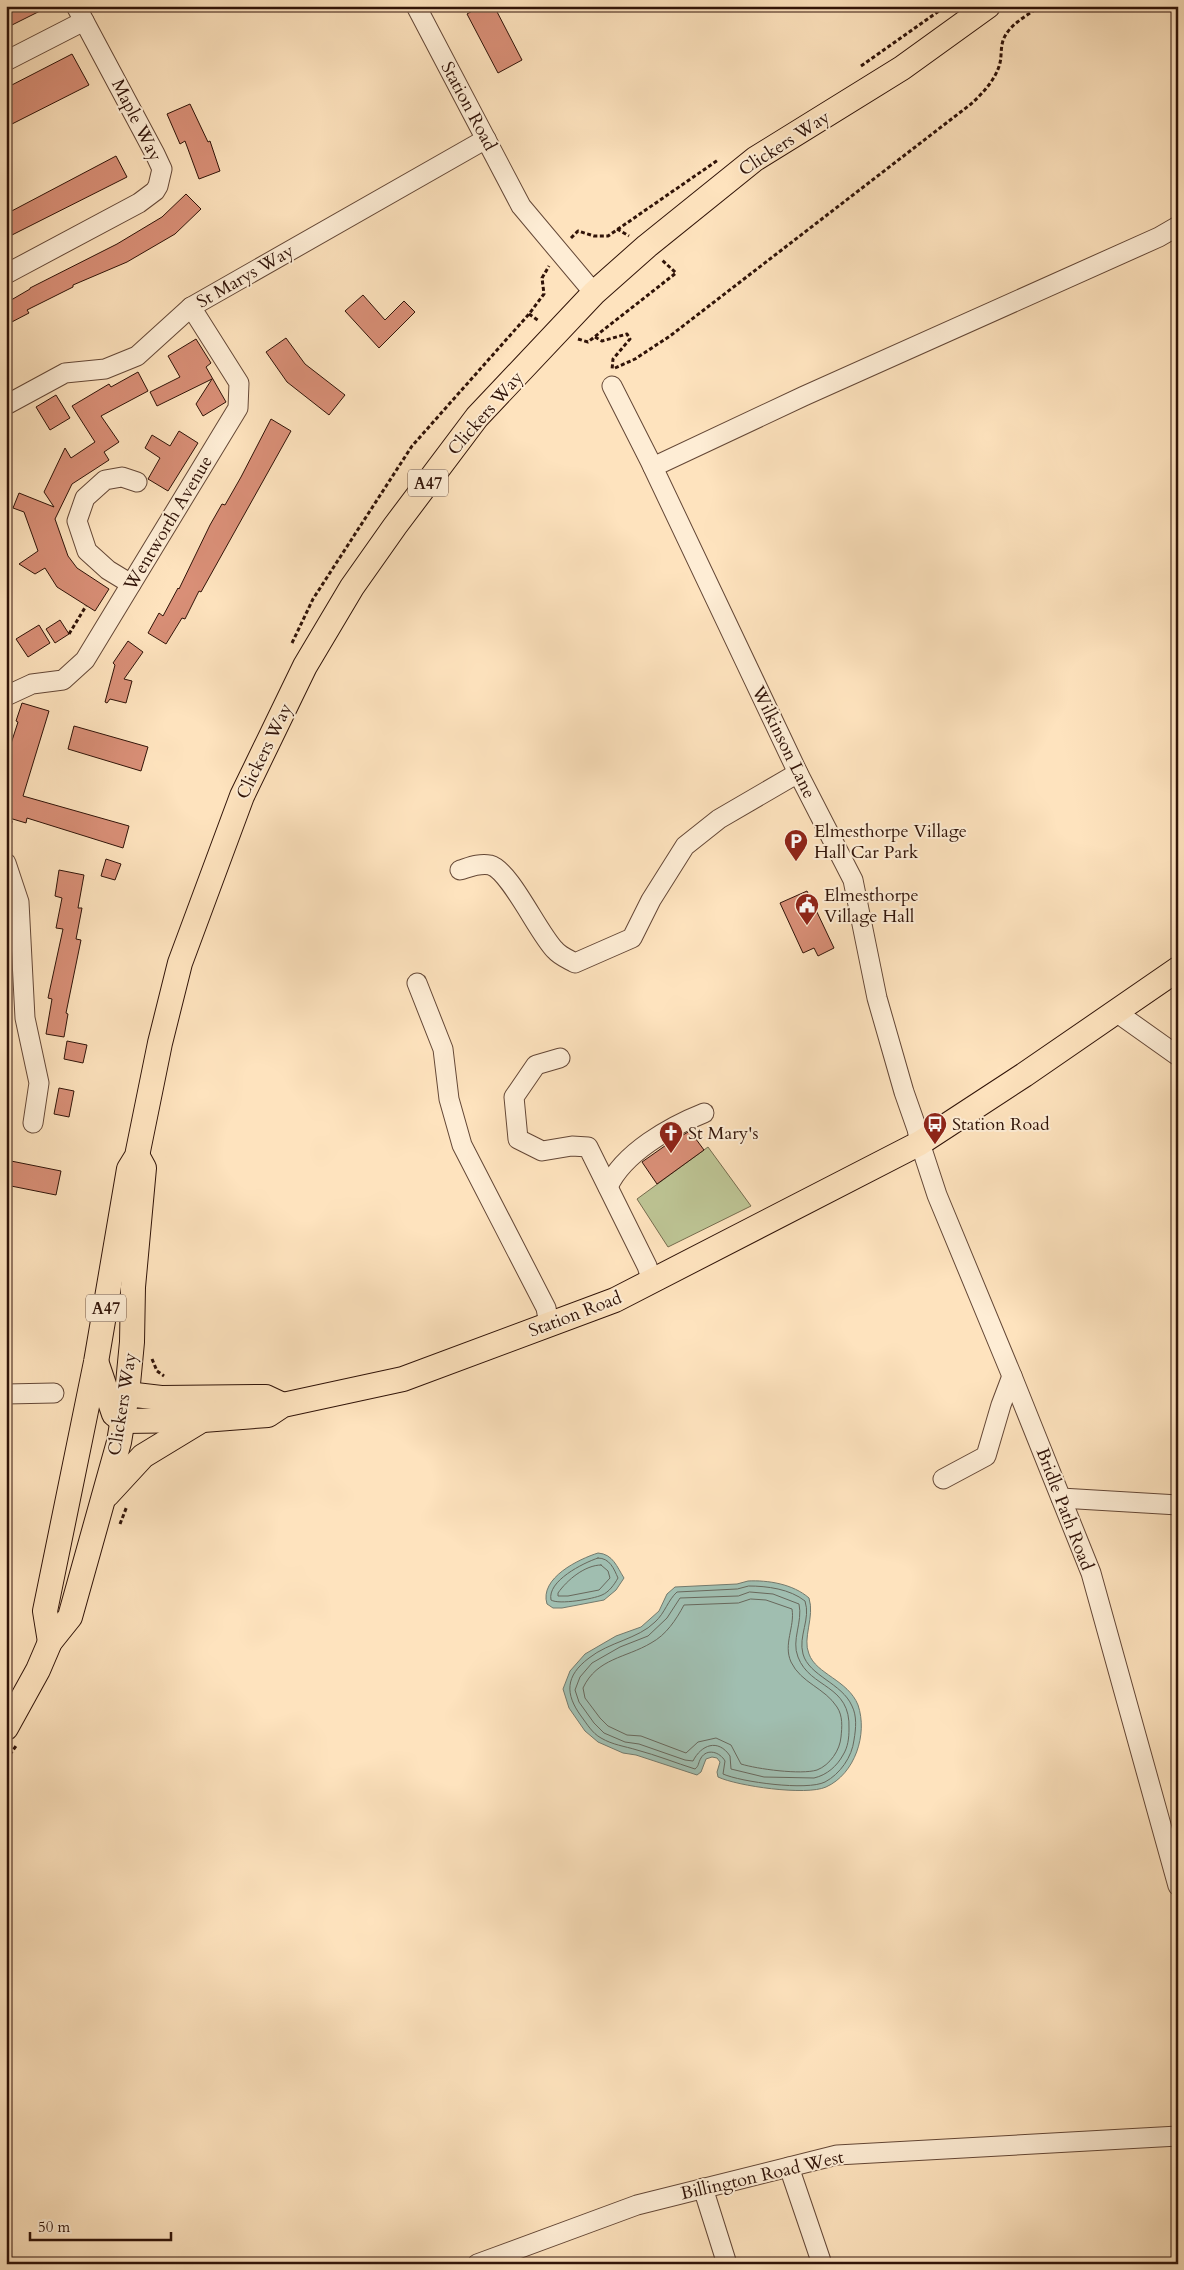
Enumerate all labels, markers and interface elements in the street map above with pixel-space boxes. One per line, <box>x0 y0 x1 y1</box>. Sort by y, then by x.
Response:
street label: Station Road <box>435 57 503 156</box>
street label: Maple Way <box>105 75 168 166</box>
street label: Clickers Way <box>734 104 835 182</box>
street label: St Marys Way <box>192 238 299 314</box>
street label: Clickers Way <box>442 366 529 461</box>
street label: Wentworth Avenue <box>118 451 219 596</box>
road number: A47 <box>408 469 448 496</box>
street label: Wilkinson Lane <box>745 681 822 803</box>
street label: Clickers Way <box>230 699 299 803</box>
place label: Elmesthorpe Village Hall Car Park <box>814 819 967 865</box>
parking icon: Elmesthorpe Village Hall Car Park <box>783 828 809 862</box>
place label: Elmesthorpe Village Hall <box>824 883 919 929</box>
public building icon: Elmesthorpe Village Hall <box>794 892 820 926</box>
bus stop icon: Station Road <box>922 1111 948 1145</box>
place label: Station Road <box>952 1112 1050 1137</box>
church icon: St Mary's <box>658 1120 684 1154</box>
place label: St Mary's <box>688 1121 758 1146</box>
street label: Station Road <box>525 1285 626 1344</box>
road number: A47 <box>86 1295 126 1322</box>
street label: Clickers Way <box>102 1350 143 1457</box>
street label: Bridle Path Road <box>1030 1444 1100 1574</box>
street label: Billington Road West <box>678 2145 846 2206</box>
scale bar <box>30 2210 171 2242</box>
text: 50 m <box>38 2217 70 2237</box>

